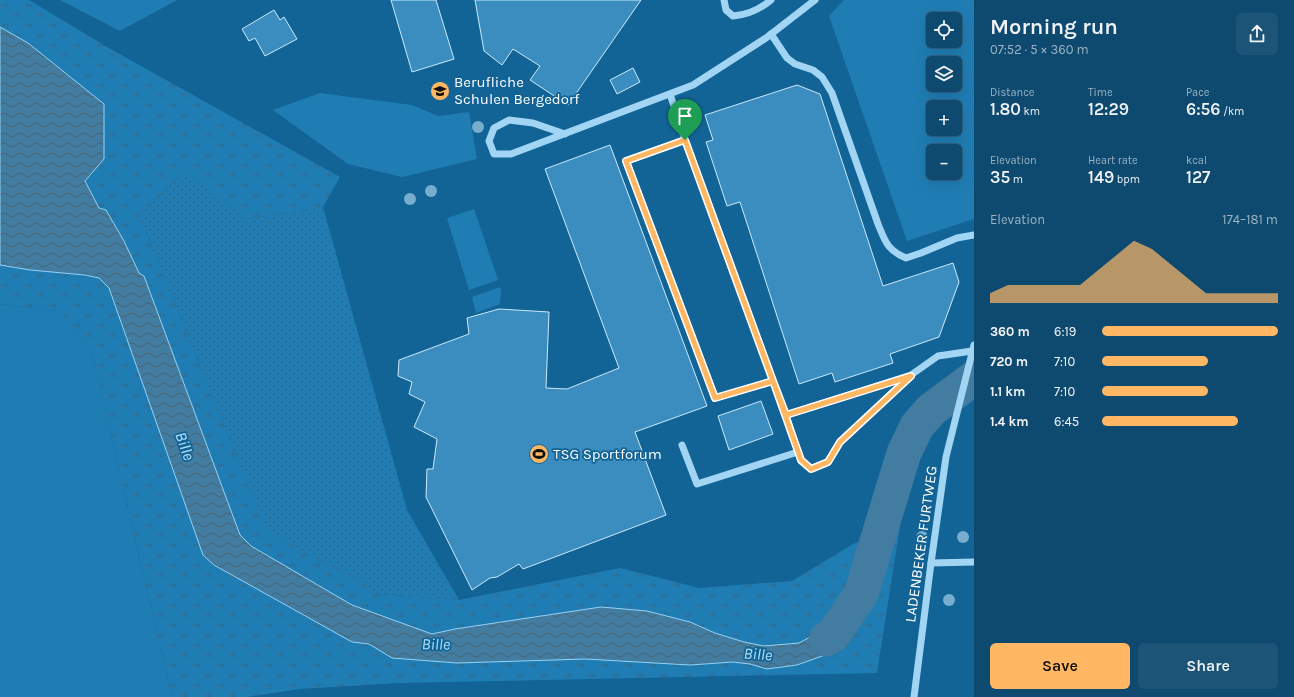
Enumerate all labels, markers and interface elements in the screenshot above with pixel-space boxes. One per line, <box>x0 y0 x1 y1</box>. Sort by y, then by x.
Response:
map controls <box>926 12 962 180</box>
button: locate <box>926 12 962 48</box>
button: share <box>1236 13 1278 55</box>
text: Morning run <box>990 14 1118 40</box>
text: 07:52 · 5 × 360 m <box>990 42 1089 57</box>
button: layers <box>926 56 962 92</box>
place label: Berufliche Schulen Bergedorf <box>454 73 580 108</box>
school or university icon: Berufliche Schulen Bergedorf <box>429 80 451 102</box>
text: Distance <box>990 86 1034 99</box>
text: Time <box>1088 86 1113 99</box>
text: Pace <box>1186 86 1209 99</box>
pin <box>668 99 702 140</box>
text: 1.80 <box>990 99 1021 119</box>
text: 12:29 <box>1088 99 1129 119</box>
text: 6:56 <box>1186 99 1221 119</box>
button: + <box>926 100 962 136</box>
icon: arrive <box>674 105 696 127</box>
text: km <box>1021 105 1040 118</box>
text: /km <box>1221 105 1244 118</box>
button: − <box>926 144 962 180</box>
text: Elevation <box>990 154 1037 167</box>
text: Heart rate <box>1088 154 1138 167</box>
text: kcal <box>1186 154 1207 167</box>
text: 35 <box>990 167 1010 187</box>
text: 149 <box>1088 167 1114 187</box>
text: 127 <box>1186 167 1210 187</box>
text: m <box>1010 173 1023 186</box>
text: bpm <box>1114 173 1140 186</box>
text: Elevation <box>990 212 1045 227</box>
text: 174–181 m <box>1222 212 1278 227</box>
text: 360 m <box>990 324 1030 339</box>
text: 6:19 <box>1054 324 1076 339</box>
text: 720 m <box>990 354 1028 369</box>
text: 7:10 <box>1054 354 1075 369</box>
text: 1.1 km <box>990 384 1025 399</box>
text: 7:10 <box>1054 384 1075 399</box>
text: 1.4 km <box>990 414 1028 429</box>
text: 6:45 <box>1054 414 1079 429</box>
water label: Bille <box>171 429 199 463</box>
sports icon: TSG Sportforum <box>528 443 550 465</box>
place label: TSG Sportforum <box>553 445 662 463</box>
street label: LADENBEKER FURTWEG <box>901 464 941 624</box>
water label: Bille <box>421 634 451 654</box>
button: Save <box>990 643 1130 689</box>
button: Share <box>1138 643 1278 689</box>
water label: Bille <box>743 644 774 665</box>

